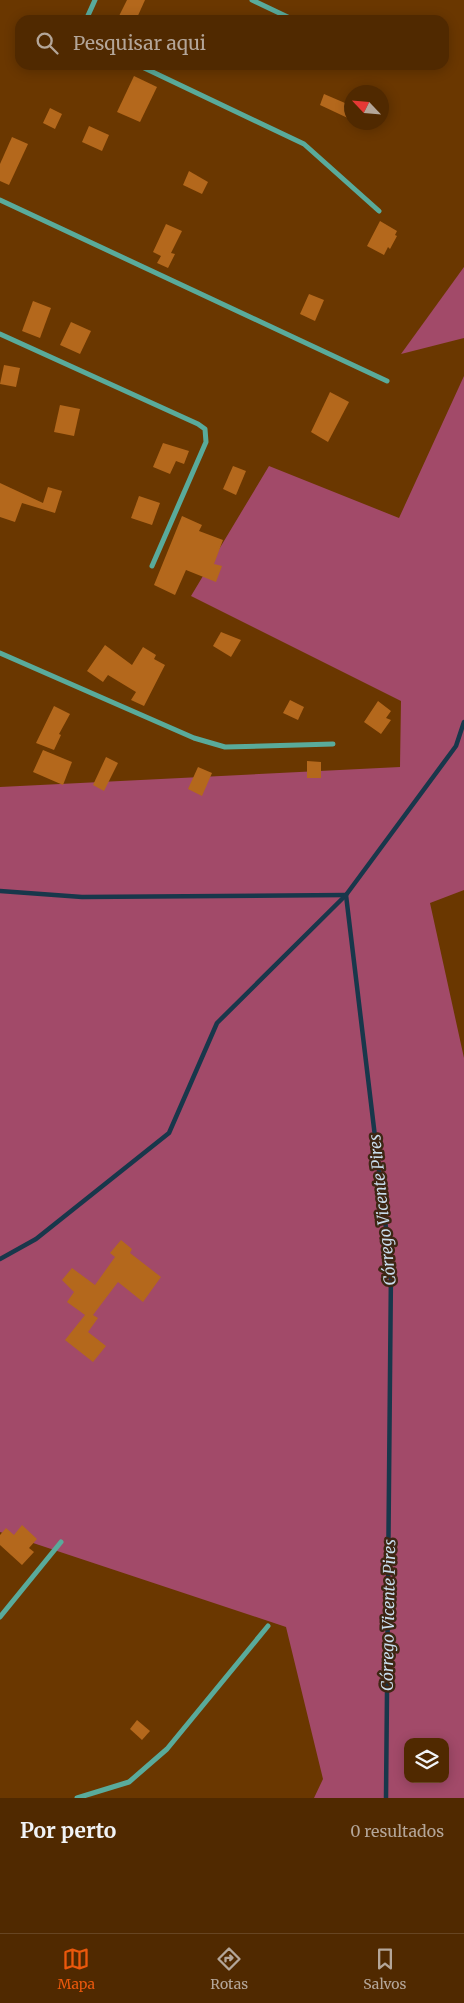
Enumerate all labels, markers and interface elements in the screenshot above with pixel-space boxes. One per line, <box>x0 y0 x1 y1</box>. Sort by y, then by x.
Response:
search box <box>15 15 449 70</box>
icon: search <box>33 29 61 57</box>
text: Pesquisar aqui <box>73 31 206 55</box>
north arrow <box>344 85 389 130</box>
water label: Córrego Vicente Pires <box>364 1133 400 1287</box>
water label: Córrego Vicente Pires <box>377 1538 399 1691</box>
map controls <box>404 1738 449 1783</box>
button: layers <box>404 1738 449 1783</box>
text: Por perto <box>20 1817 116 1844</box>
text: 0 resultados <box>350 1821 444 1841</box>
tab: Mapa <box>58 1945 95 1993</box>
tab: Rotas <box>210 1945 248 1993</box>
tab: Salvos <box>363 1945 406 1993</box>

